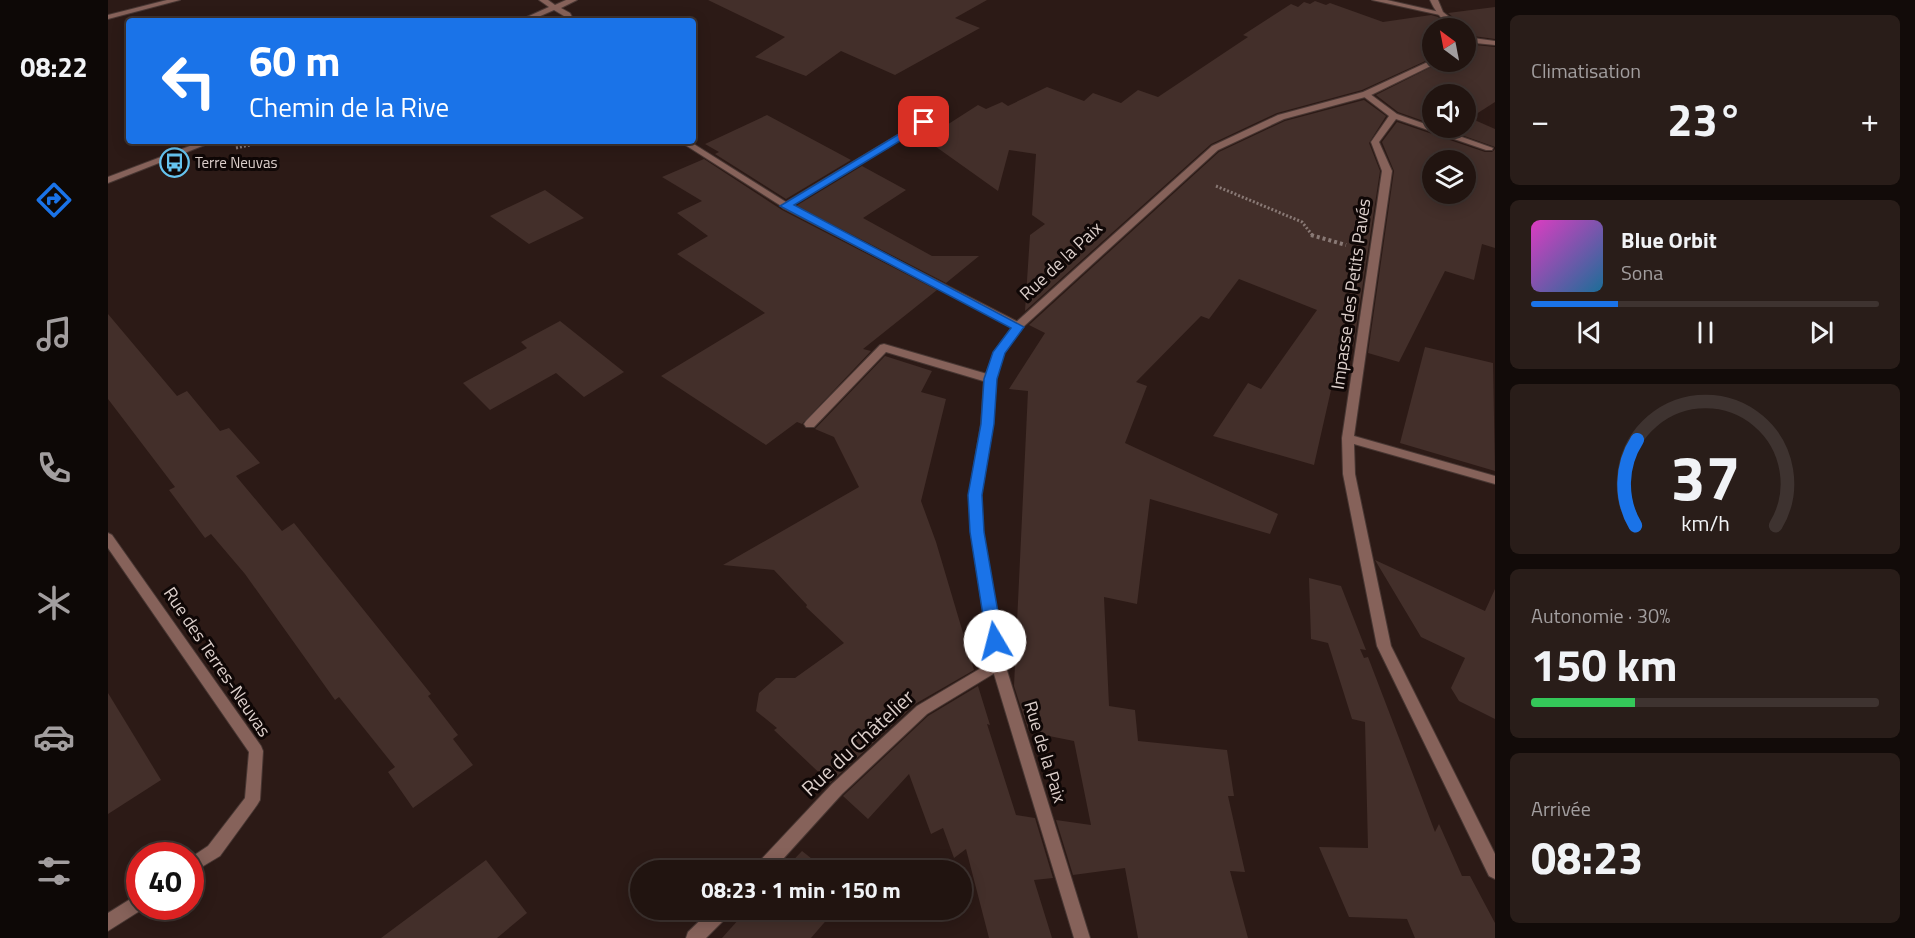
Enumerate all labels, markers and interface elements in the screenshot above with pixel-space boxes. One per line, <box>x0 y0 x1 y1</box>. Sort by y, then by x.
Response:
north arrow <box>1422 18 1476 72</box>
map controls <box>1422 18 1476 204</box>
text: 60 m <box>249 28 341 92</box>
icon: left <box>150 42 228 120</box>
text: 08:22 <box>20 46 88 87</box>
text: Climatisation <box>1531 55 1641 86</box>
button: sound <box>1422 84 1476 138</box>
text: 23° <box>1667 85 1743 153</box>
text: Chemin de la Rive <box>249 86 449 127</box>
text: − <box>1531 95 1549 145</box>
text: + <box>1861 95 1879 145</box>
pin <box>898 96 949 147</box>
icon: arrive <box>907 105 940 138</box>
bus stop icon: Terre Neuvas <box>158 147 190 179</box>
button: layers <box>1422 150 1476 204</box>
place label: Terre Neuvas <box>195 151 277 174</box>
icon: directions <box>33 179 75 221</box>
street label: Impasse des Petits Pavés <box>1324 197 1377 391</box>
street label: Rue de la Paix <box>1013 215 1108 306</box>
text: Blue Orbit <box>1621 223 1717 257</box>
text: Sona <box>1621 257 1663 288</box>
icon: music <box>33 313 75 355</box>
icon: previous <box>1573 316 1606 349</box>
icon: pause <box>1689 316 1722 349</box>
icon: next <box>1805 316 1838 349</box>
text: 37 <box>1670 429 1740 524</box>
icon: phone <box>33 447 75 489</box>
text: km/h <box>1681 507 1729 539</box>
street label: Rue des Terres-Neuvas <box>157 581 278 742</box>
icon: climate <box>33 582 75 624</box>
text: Autonomie · 30% <box>1531 600 1670 631</box>
position arrow <box>963 609 1027 673</box>
text: 150 km <box>1531 630 1677 698</box>
street label: Rue du Châtelier <box>794 681 921 803</box>
street label: Rue de la Paix <box>1017 698 1074 806</box>
icon: car <box>33 716 75 758</box>
text: Arrivée <box>1531 793 1591 824</box>
text: 08:23 <box>1531 823 1643 891</box>
speed limit sign: 40 <box>126 842 204 920</box>
icon: filters <box>33 850 75 892</box>
text: 08:23 · 1 min · 150 m <box>701 873 901 907</box>

